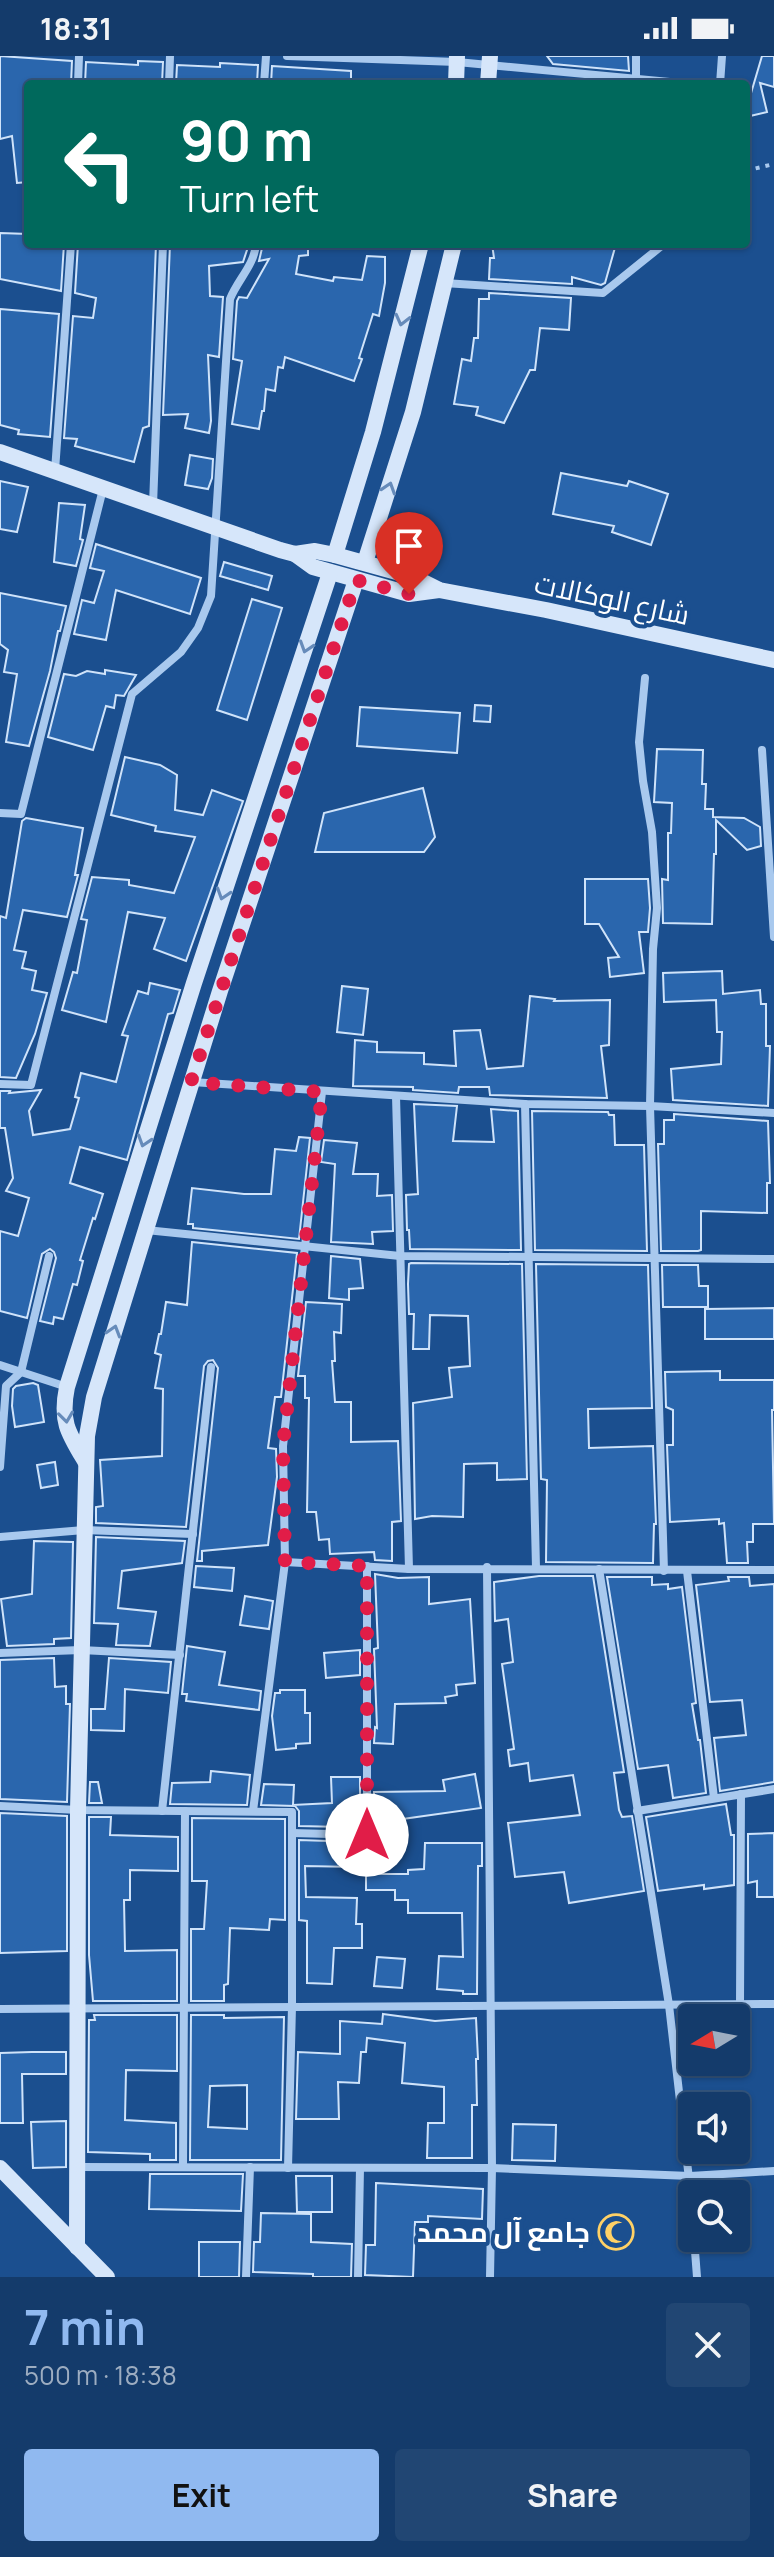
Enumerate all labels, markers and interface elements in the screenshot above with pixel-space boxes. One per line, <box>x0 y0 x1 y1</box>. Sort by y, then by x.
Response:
text: 18:31 <box>40 8 112 49</box>
text: 90 m <box>180 101 313 178</box>
icon: left <box>48 112 152 216</box>
text: Turn left <box>180 174 319 223</box>
one-way arrow <box>394 312 411 326</box>
one-way arrow <box>380 482 396 496</box>
pin <box>375 512 443 594</box>
icon: arrive <box>387 524 431 568</box>
street label: شارع الوكالات <box>531 563 693 634</box>
one-way arrow <box>299 639 315 653</box>
one-way arrow <box>217 886 233 900</box>
one-way arrow <box>137 1134 153 1147</box>
one-way arrow <box>105 1325 121 1339</box>
one-way arrow <box>57 1410 74 1424</box>
position arrow <box>325 1793 409 1877</box>
north arrow <box>678 2004 750 2076</box>
map controls <box>678 2004 750 2252</box>
button: sound <box>678 2092 750 2164</box>
button: search <box>678 2180 750 2252</box>
place label: جامع آل محمد <box>417 2212 590 2251</box>
mosque icon: جامع آل محمد <box>597 2213 635 2251</box>
text: 7 min <box>24 2294 146 2359</box>
button: close <box>666 2303 750 2387</box>
text: 500 m · 18:38 <box>24 2357 177 2393</box>
button: Exit <box>24 2449 379 2541</box>
button: Share <box>395 2449 750 2541</box>

